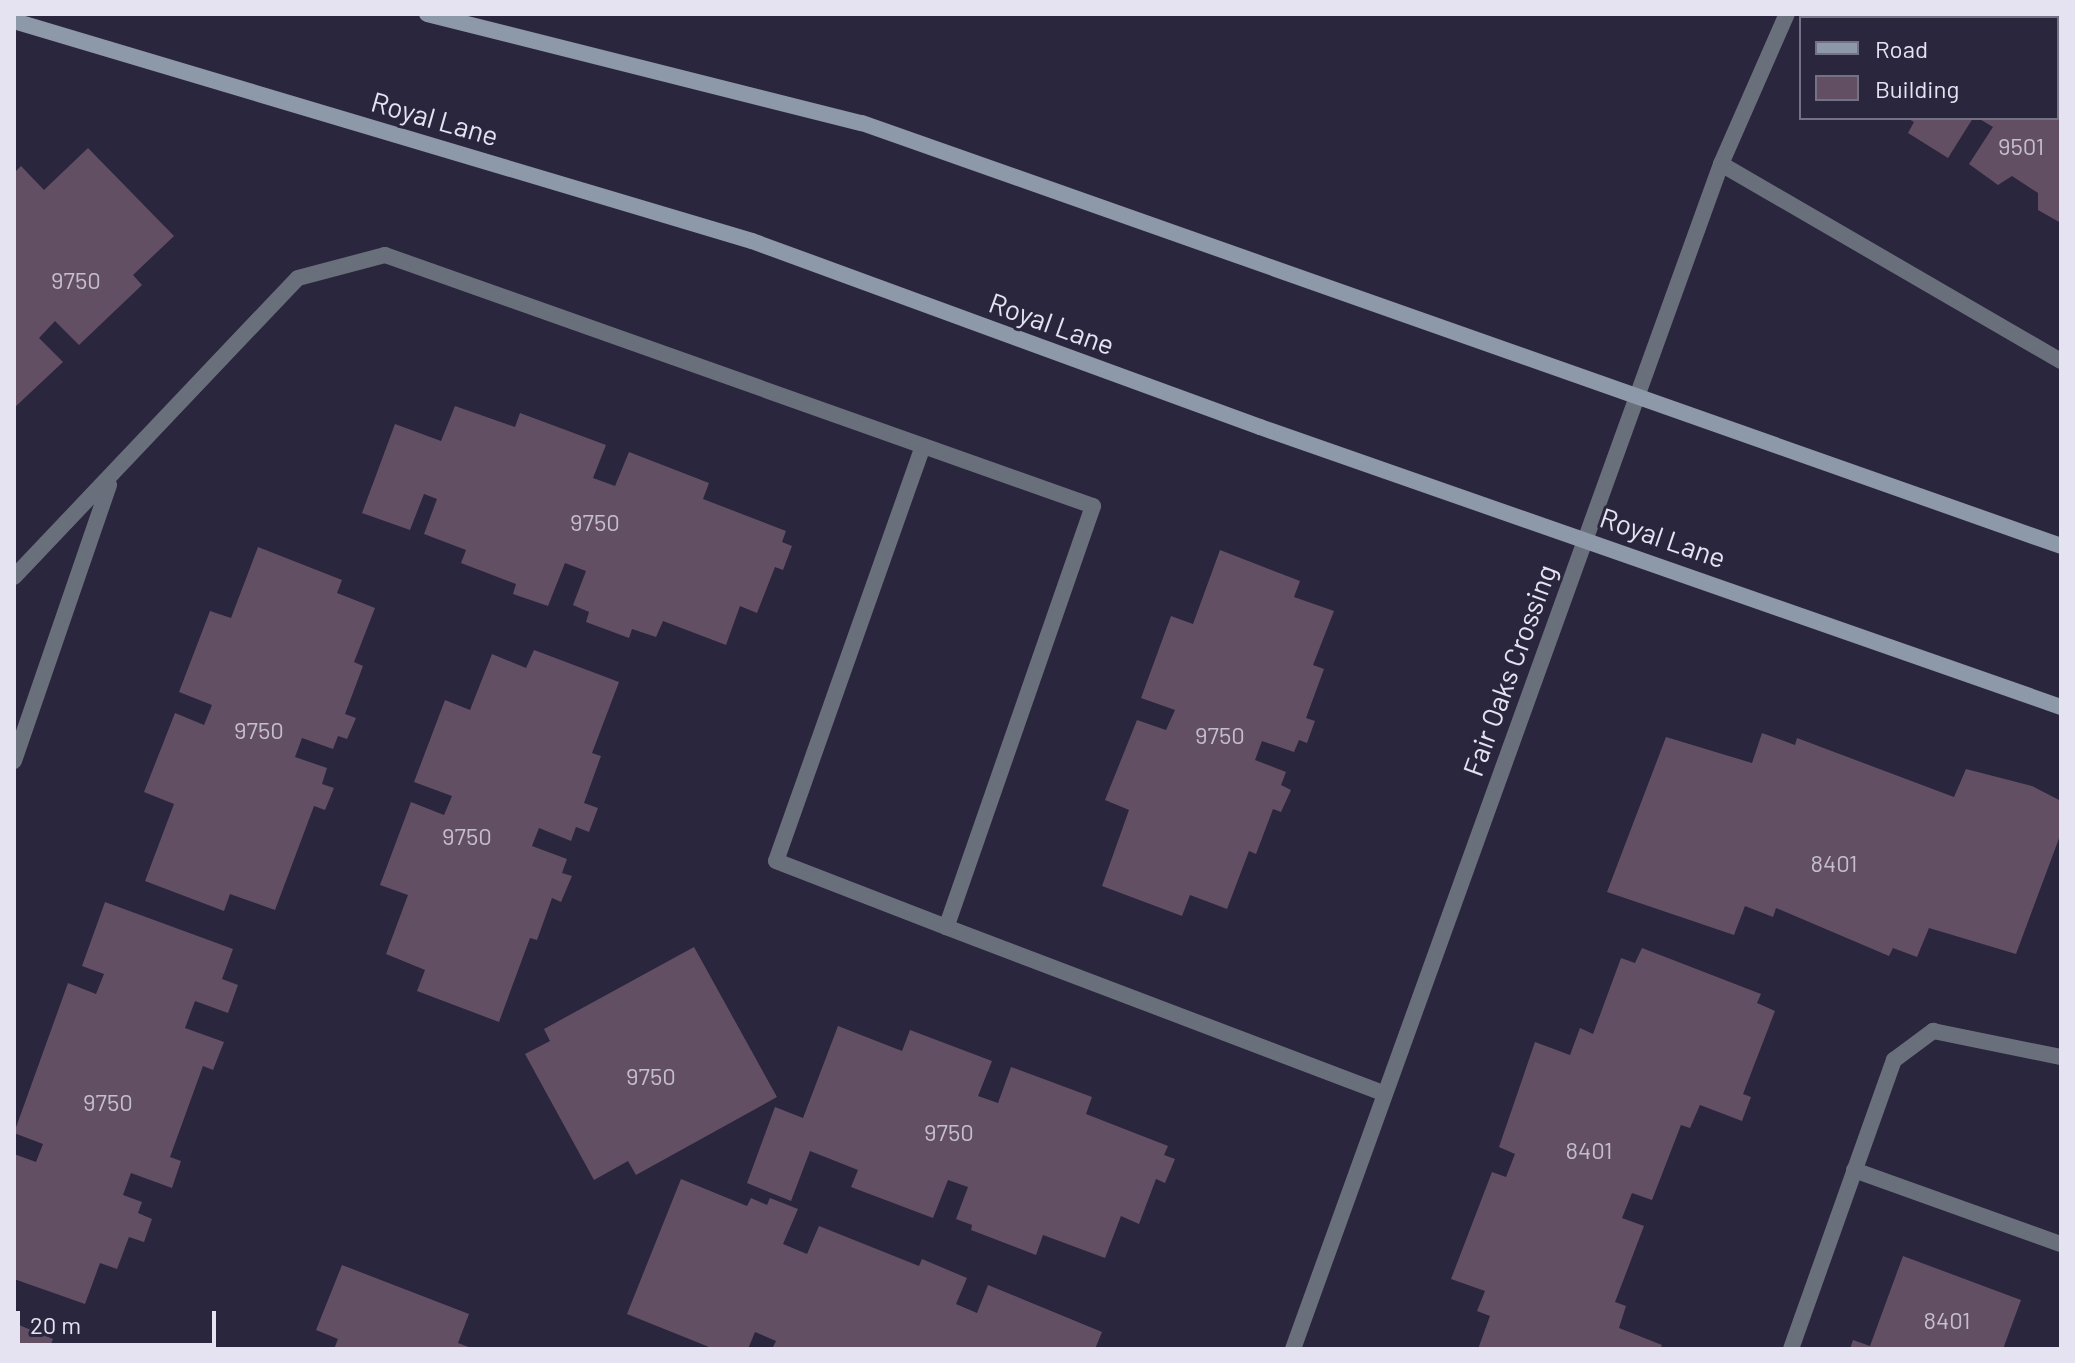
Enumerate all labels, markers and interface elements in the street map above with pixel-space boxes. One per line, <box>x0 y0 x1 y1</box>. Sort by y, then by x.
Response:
legend <box>1799 16 2059 120</box>
text: Road <box>1875 34 1928 63</box>
text: Building <box>1875 74 1959 103</box>
street label: Royal Lane <box>368 84 502 152</box>
house number: 9501 <box>1998 132 2044 160</box>
house number: 9750 <box>51 266 101 294</box>
street label: Royal Lane <box>985 285 1119 361</box>
street label: Royal Lane <box>1596 500 1730 574</box>
house number: 9750 <box>570 508 620 536</box>
street label: Fair Oaks Crossing <box>1455 560 1563 780</box>
house number: 9750 <box>234 716 284 744</box>
house number: 9750 <box>1195 721 1245 749</box>
house number: 9750 <box>442 822 492 850</box>
house number: 8401 <box>1810 849 1858 877</box>
house number: 9750 <box>626 1062 676 1090</box>
house number: 9750 <box>83 1088 133 1116</box>
house number: 9750 <box>924 1118 974 1146</box>
house number: 8401 <box>1565 1136 1613 1164</box>
scale bar <box>20 1295 220 1345</box>
house number: 8401 <box>1923 1306 1971 1334</box>
text: 20 m <box>30 1310 81 1339</box>

